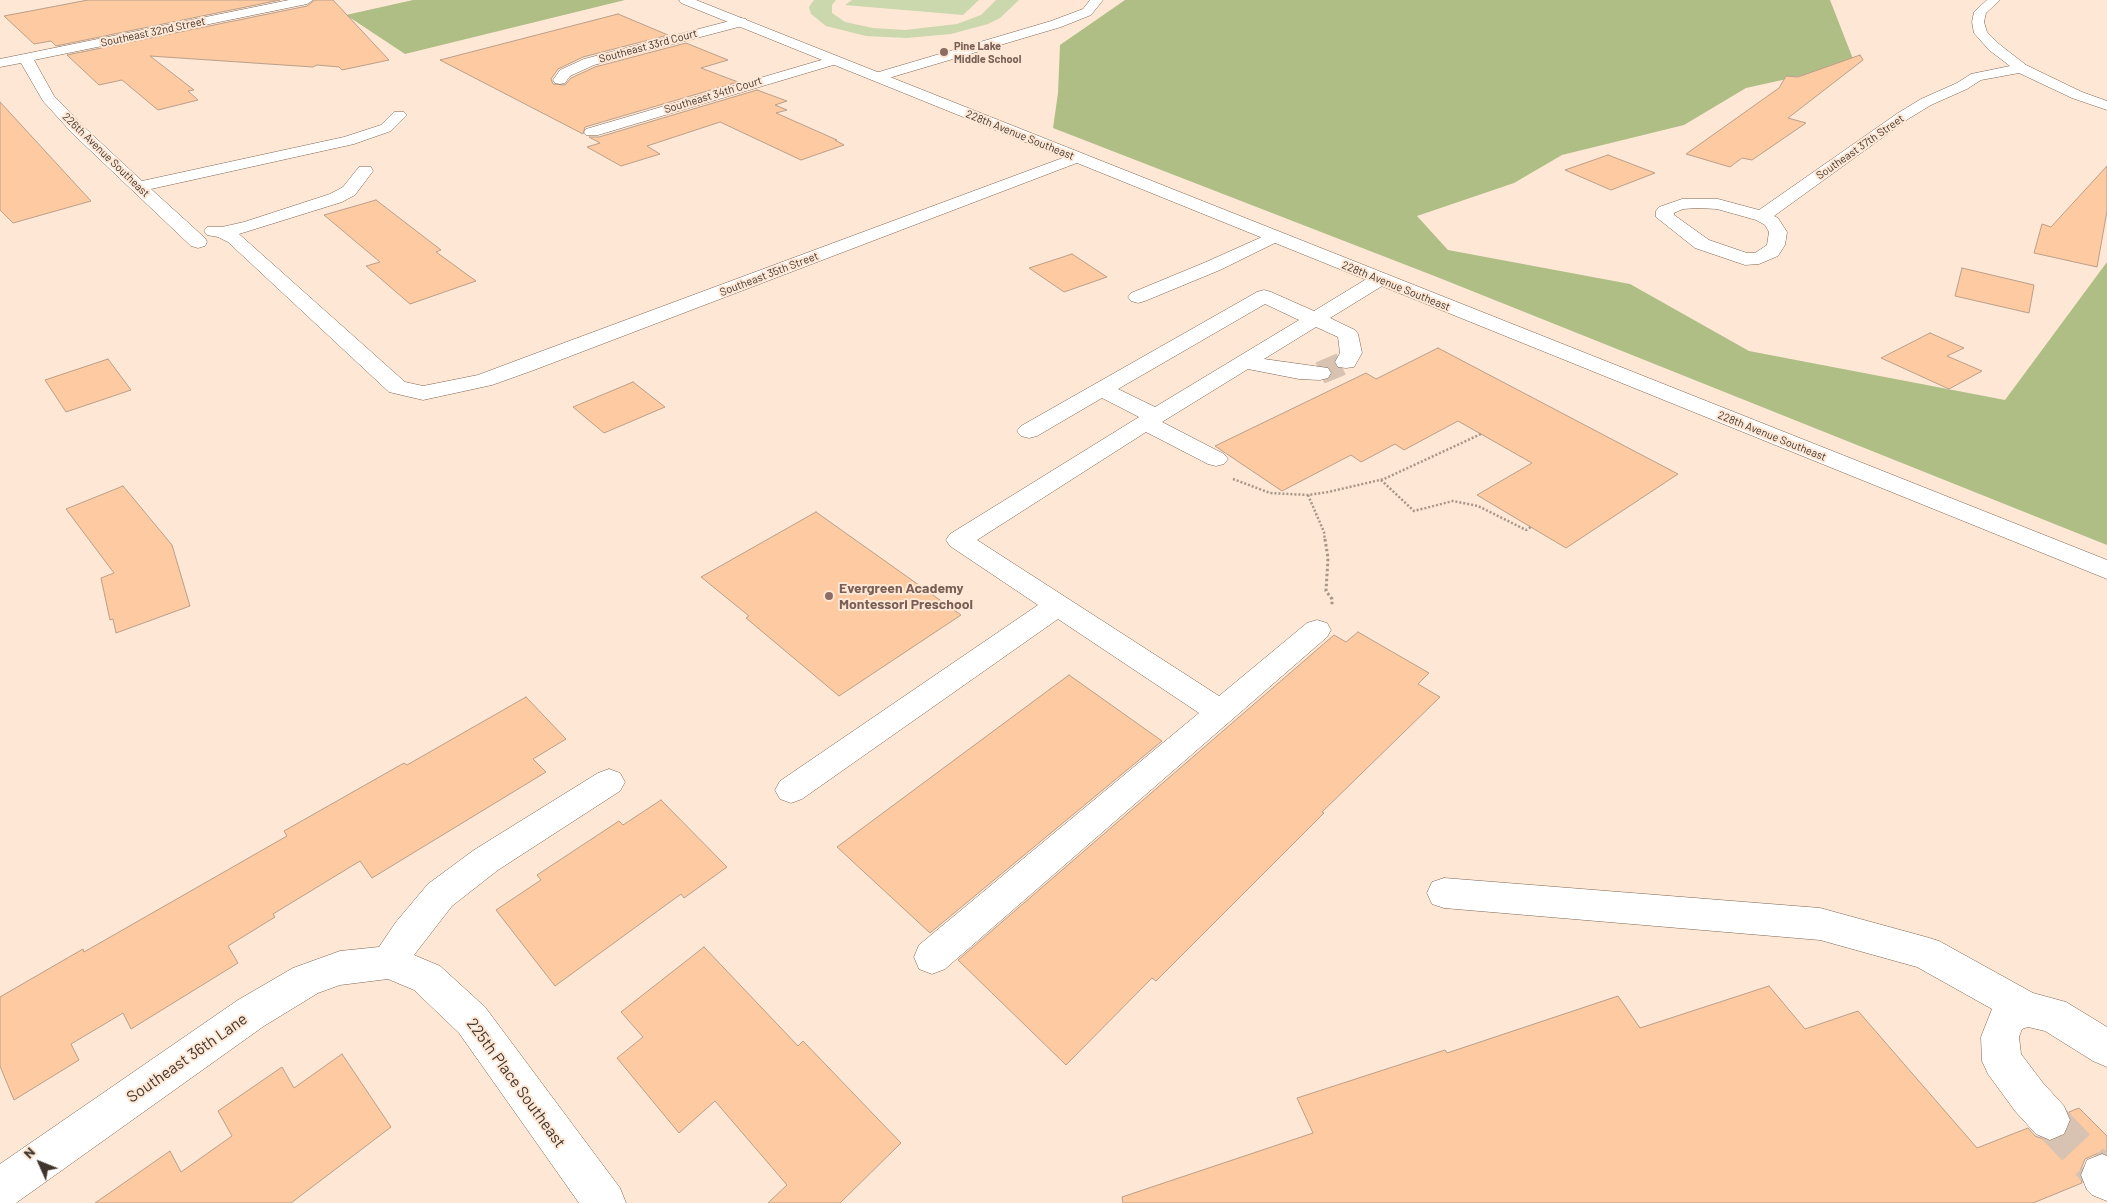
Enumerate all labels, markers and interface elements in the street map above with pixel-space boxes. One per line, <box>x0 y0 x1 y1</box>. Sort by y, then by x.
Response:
street label: Southeast 32nd Street <box>99 14 207 50</box>
street label: Southeast 33rd Court <box>597 27 699 65</box>
place label: Pine Lake Middle School <box>954 39 1021 65</box>
marker: Pine Lake Middle School <box>938 46 950 58</box>
street label: Southeast 34th Court <box>662 74 764 116</box>
street label: 228th Avenue Southeast <box>964 107 1076 163</box>
street label: 226th Avenue Southeast <box>60 110 152 200</box>
street label: Southeast 37th Street <box>1814 112 1906 182</box>
street label: Southeast 35th Street <box>718 249 820 299</box>
street label: 228th Avenue Southeast <box>1340 258 1452 314</box>
street label: 228th Avenue Southeast <box>1716 408 1828 464</box>
place label: Evergreen Academy Montessori Preschool <box>839 580 973 612</box>
marker: Evergreen Academy Montessori Preschool <box>823 590 835 602</box>
street label: Southeast 36th Lane <box>123 1009 251 1107</box>
street label: 225th Place Southeast <box>463 1014 569 1152</box>
north arrow <box>15 1138 65 1188</box>
text: N <box>20 1143 38 1161</box>

